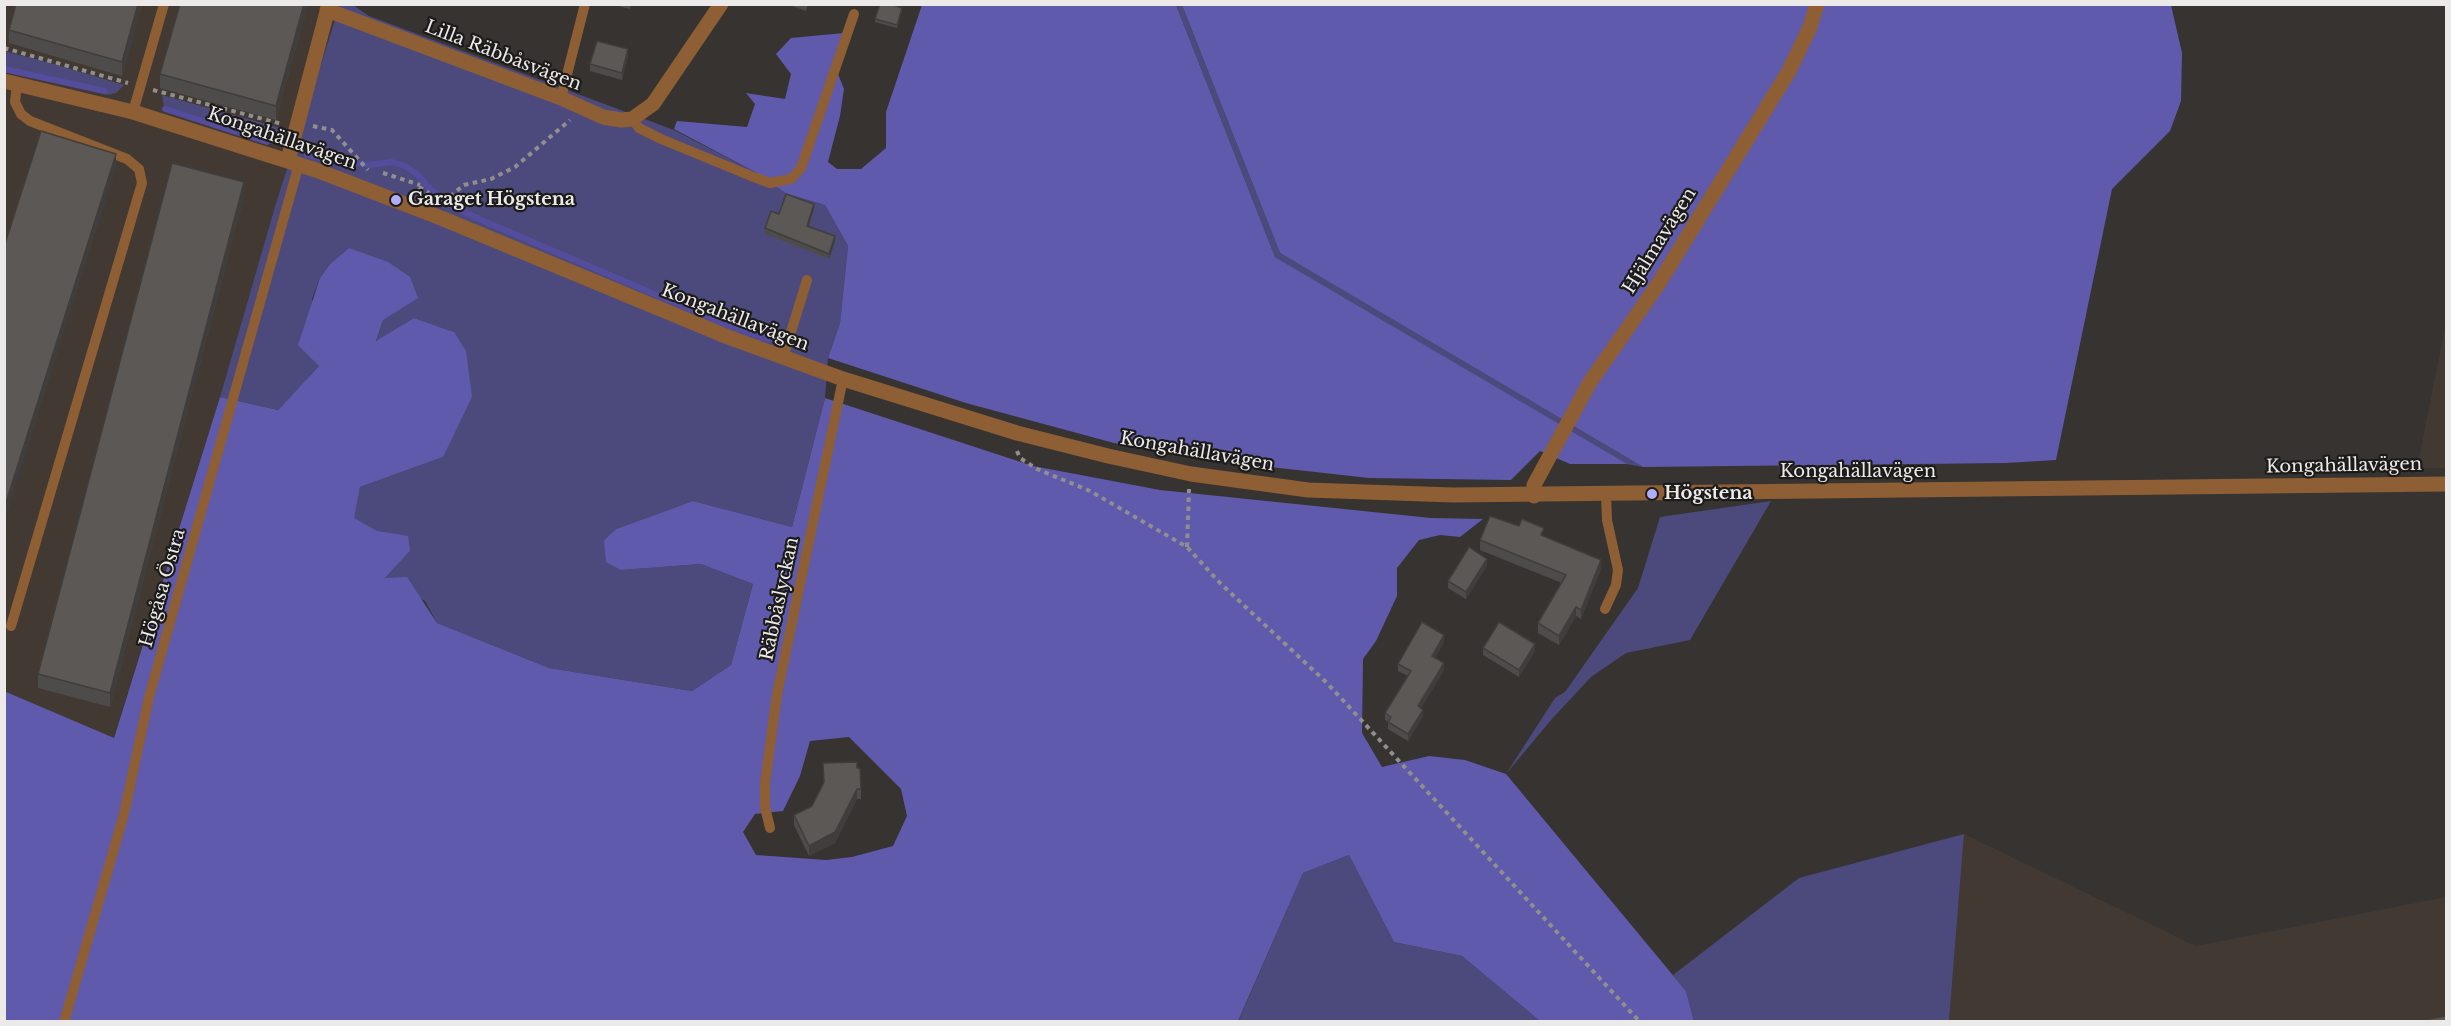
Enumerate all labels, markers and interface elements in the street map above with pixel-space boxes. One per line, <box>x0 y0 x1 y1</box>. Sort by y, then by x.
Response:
street label: Lilla Räbbåsvägen <box>422 16 584 96</box>
street label: Kongahällavägen <box>205 103 359 175</box>
street label: Hjälmavägen <box>1619 184 1701 298</box>
place label: Garaget Högstena <box>408 189 575 211</box>
marker: Garaget Högstena <box>389 193 403 207</box>
street label: Kongahällavägen <box>658 280 812 356</box>
street label: Kongahällavägen <box>1118 428 1276 476</box>
street label: Kongahällavägen <box>2266 454 2422 478</box>
street label: Kongahällavägen <box>1780 461 1936 483</box>
place label: Högstena <box>1664 483 1753 505</box>
marker: Högstena <box>1645 487 1659 501</box>
street label: Högåsa Östra <box>136 526 190 650</box>
street label: Räbbåslyckan <box>756 535 804 663</box>

